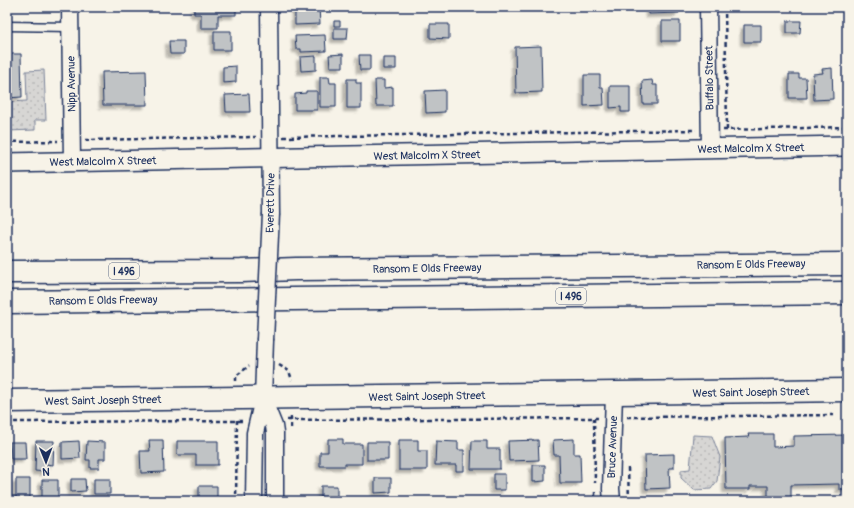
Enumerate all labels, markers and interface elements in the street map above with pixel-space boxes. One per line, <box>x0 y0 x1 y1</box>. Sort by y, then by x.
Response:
street label: Buffalo Street <box>702 45 717 111</box>
street label: Nipp Avenue <box>65 55 78 112</box>
street label: West Malcolm X Street <box>697 141 805 156</box>
street label: West Malcolm X Street <box>373 148 481 163</box>
street label: West Malcolm X Street <box>49 154 157 169</box>
street label: Everett Drive <box>263 172 278 233</box>
street label: Ransom E Olds Freeway <box>697 257 806 272</box>
street label: Ransom E Olds Freeway <box>373 261 482 276</box>
road number: I 496 <box>109 263 139 279</box>
road number: I 496 <box>556 288 586 304</box>
street label: Ransom E Olds Freeway <box>49 293 158 308</box>
street label: West Saint Joseph Street <box>692 385 810 400</box>
street label: West Saint Joseph Street <box>368 389 486 404</box>
street label: West Saint Joseph Street <box>44 393 162 408</box>
street label: Bruce Avenue <box>605 415 620 479</box>
north arrow <box>26 442 66 482</box>
text: N <box>42 465 50 478</box>

